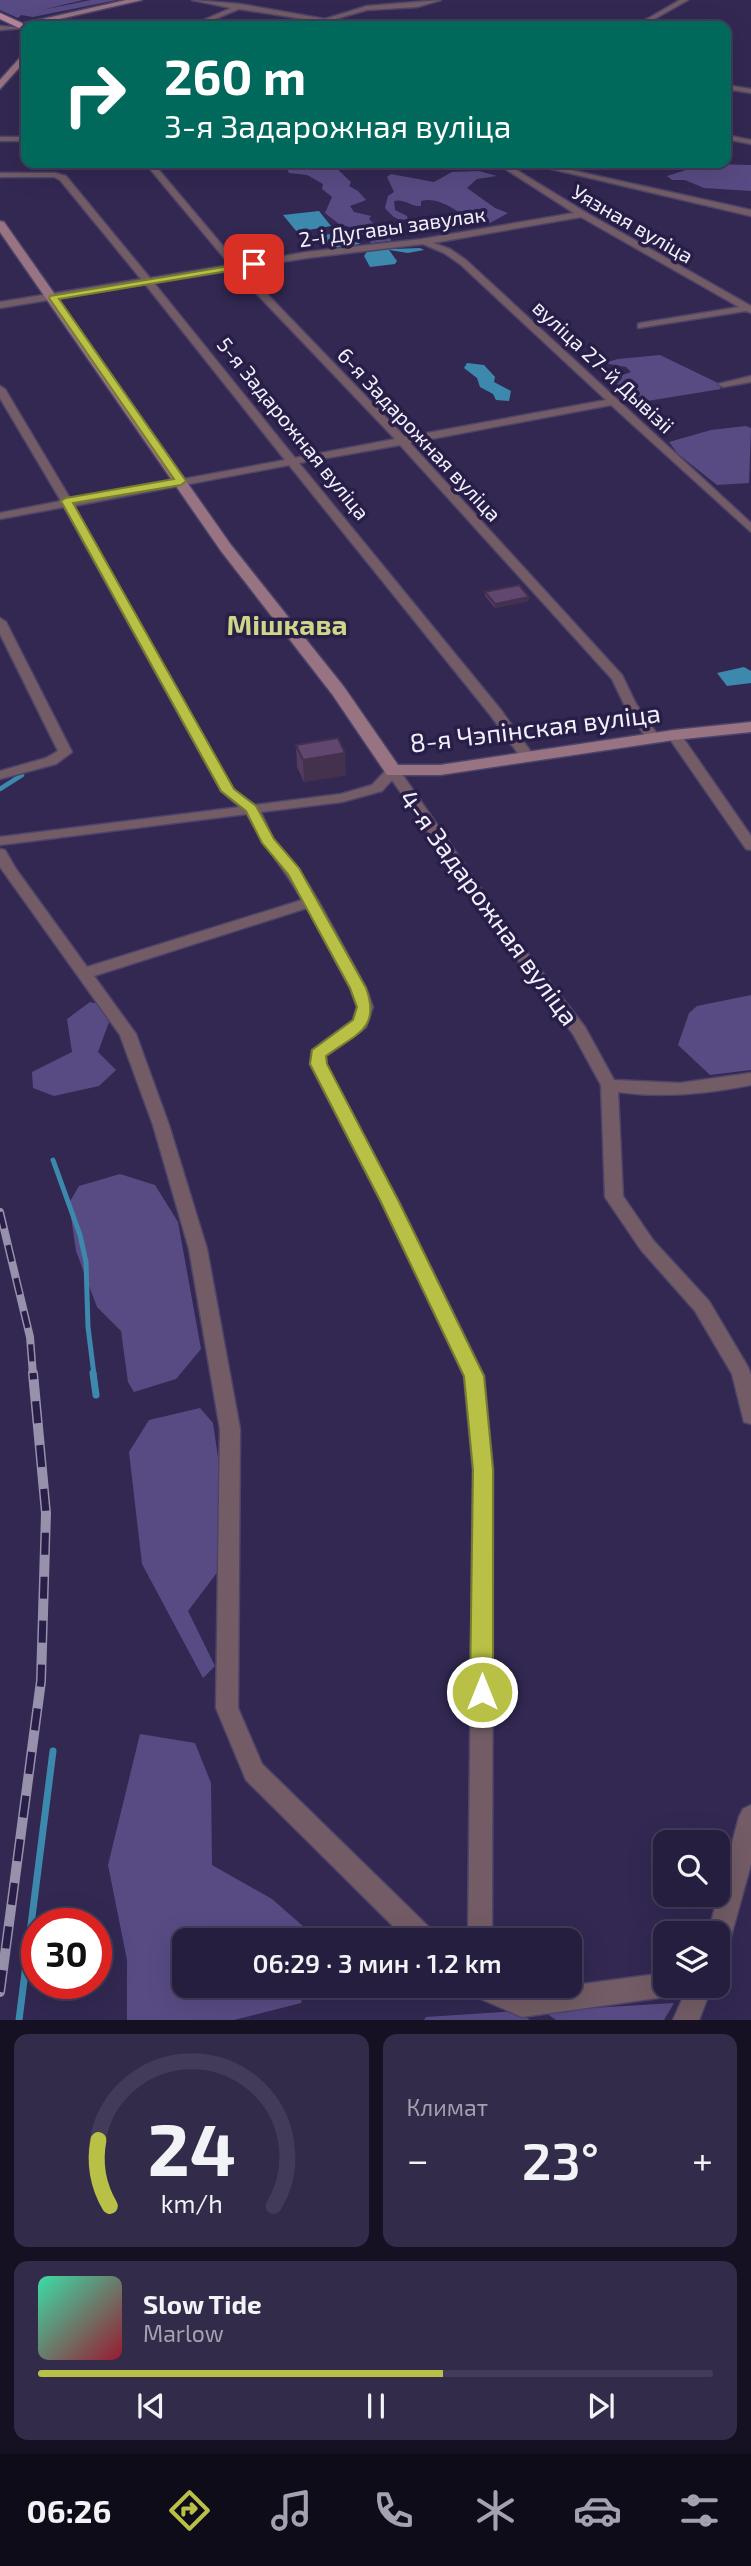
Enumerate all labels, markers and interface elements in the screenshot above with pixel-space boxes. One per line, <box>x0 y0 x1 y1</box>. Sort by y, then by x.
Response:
text: 260 m <box>164 46 306 105</box>
icon: right <box>49 49 140 140</box>
text: 3-я Задарожная вуліца <box>164 106 511 144</box>
street label: Уязная вуліца <box>567 178 698 269</box>
street label: 2-і Дугавы завулак <box>297 201 487 252</box>
pin <box>224 234 284 294</box>
icon: arrive <box>235 245 273 283</box>
street label: вуліца 27-й Дывізіі <box>528 294 680 439</box>
street label: 5-я Задарожная вуліца <box>212 332 375 525</box>
street label: 6-я Задарожная вуліца <box>332 342 507 527</box>
district label: Мішкава <box>226 607 348 641</box>
street label: 8-я Чэпінская вуліца <box>408 696 662 759</box>
street label: 4-я Задарожная вуліца <box>393 783 586 1032</box>
position arrow <box>445 1655 519 1729</box>
map controls <box>653 1830 730 1998</box>
button: search <box>653 1830 730 1907</box>
speed limit sign: 30 <box>21 1908 112 1999</box>
button: layers <box>653 1921 730 1998</box>
text: 06:29 · 3 мин · 1.2 km <box>252 1947 502 1978</box>
text: Климат <box>407 2093 488 2121</box>
text: 24 <box>147 2104 236 2192</box>
text: 23° <box>522 2128 599 2190</box>
text: − <box>407 2136 429 2182</box>
text: + <box>692 2136 713 2182</box>
text: km/h <box>160 2188 222 2218</box>
text: Slow Tide <box>143 2288 262 2319</box>
text: Marlow <box>143 2319 224 2347</box>
icon: previous <box>132 2387 170 2425</box>
icon: pause <box>357 2387 395 2425</box>
icon: next <box>582 2387 620 2425</box>
icon: directions <box>165 2486 214 2535</box>
icon: music <box>267 2486 316 2535</box>
icon: phone <box>369 2486 418 2535</box>
icon: climate <box>471 2486 520 2535</box>
icon: car <box>573 2486 622 2535</box>
icon: filters <box>675 2486 724 2535</box>
text: 06:26 <box>27 2491 111 2529</box>

